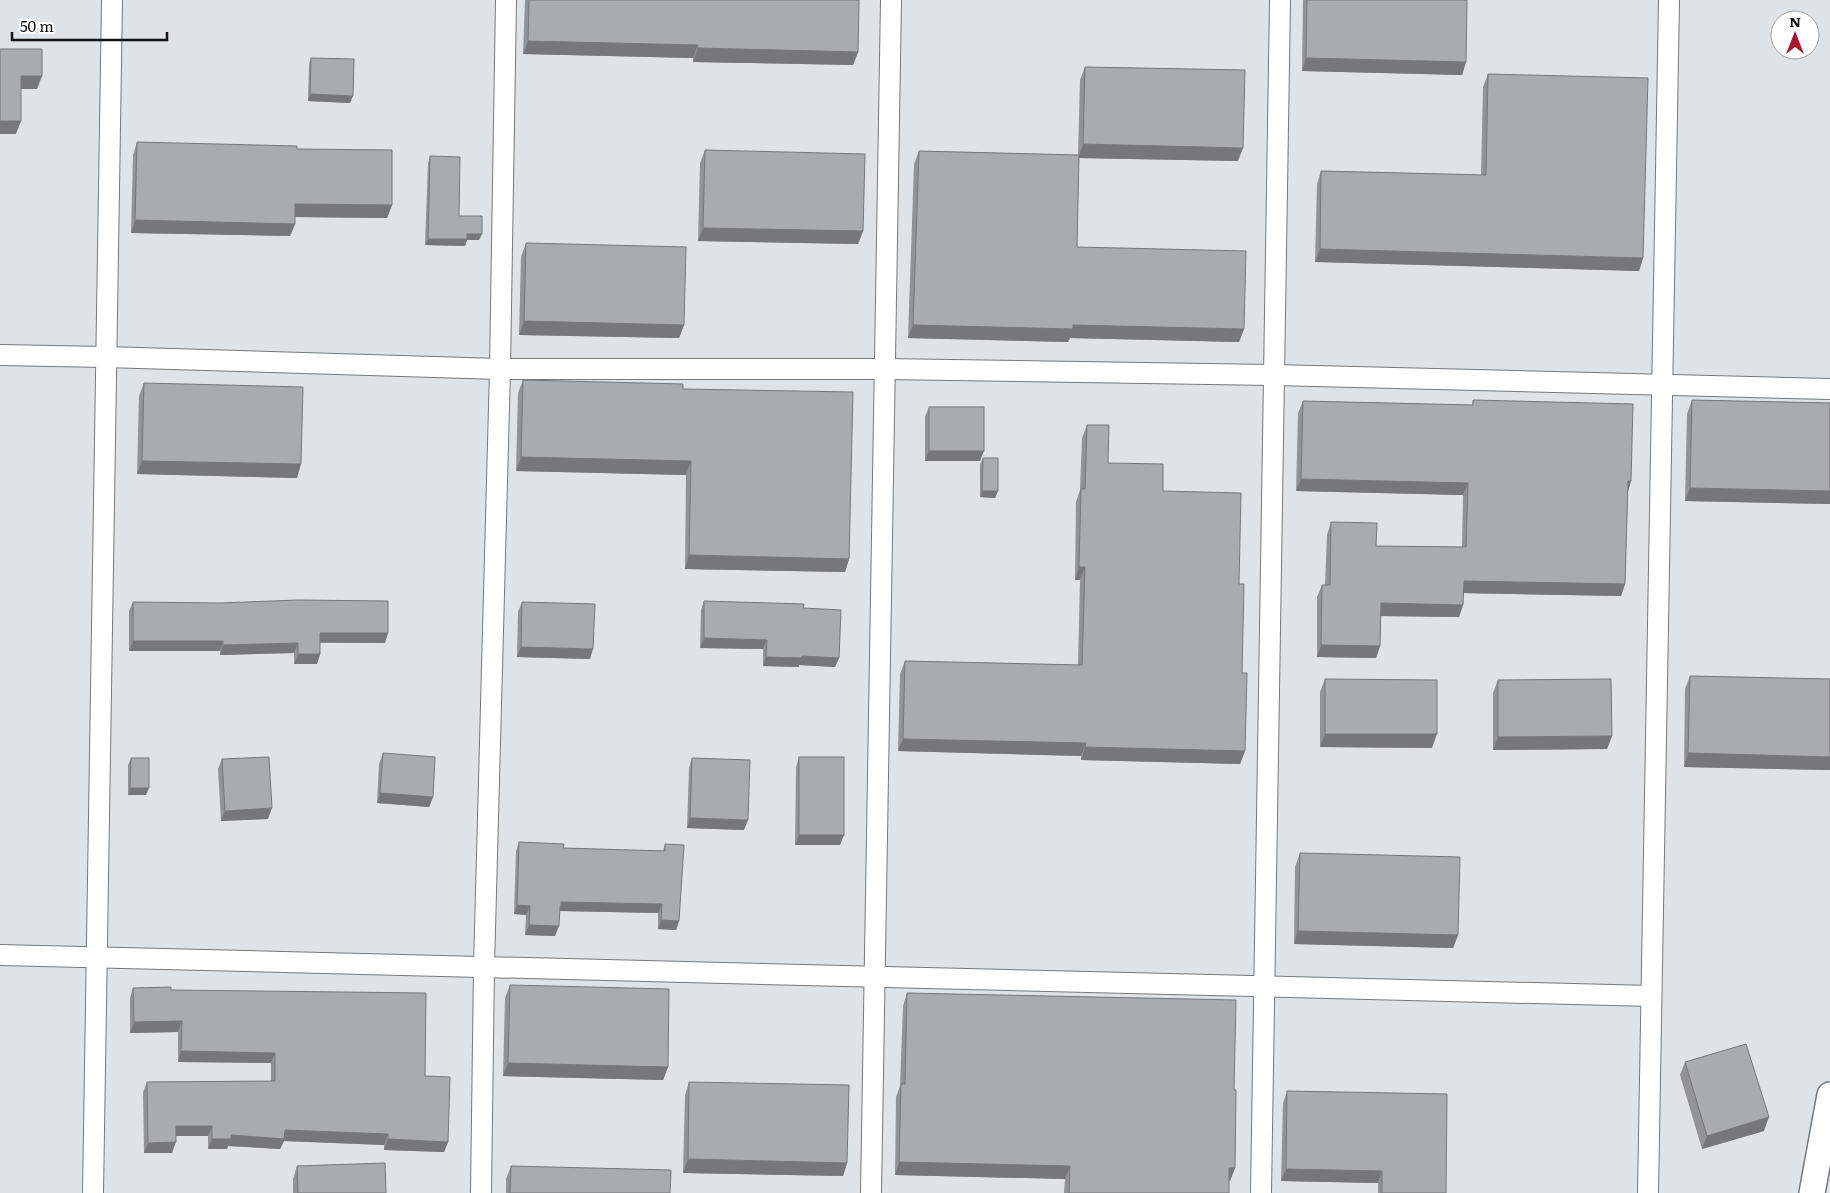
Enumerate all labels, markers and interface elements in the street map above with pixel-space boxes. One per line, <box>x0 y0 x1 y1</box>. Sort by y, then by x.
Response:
scale bar <box>12 10 168 42</box>
north arrow <box>1770 10 1820 60</box>
text: N <box>1789 11 1801 31</box>
text: 50 m <box>20 14 54 37</box>

